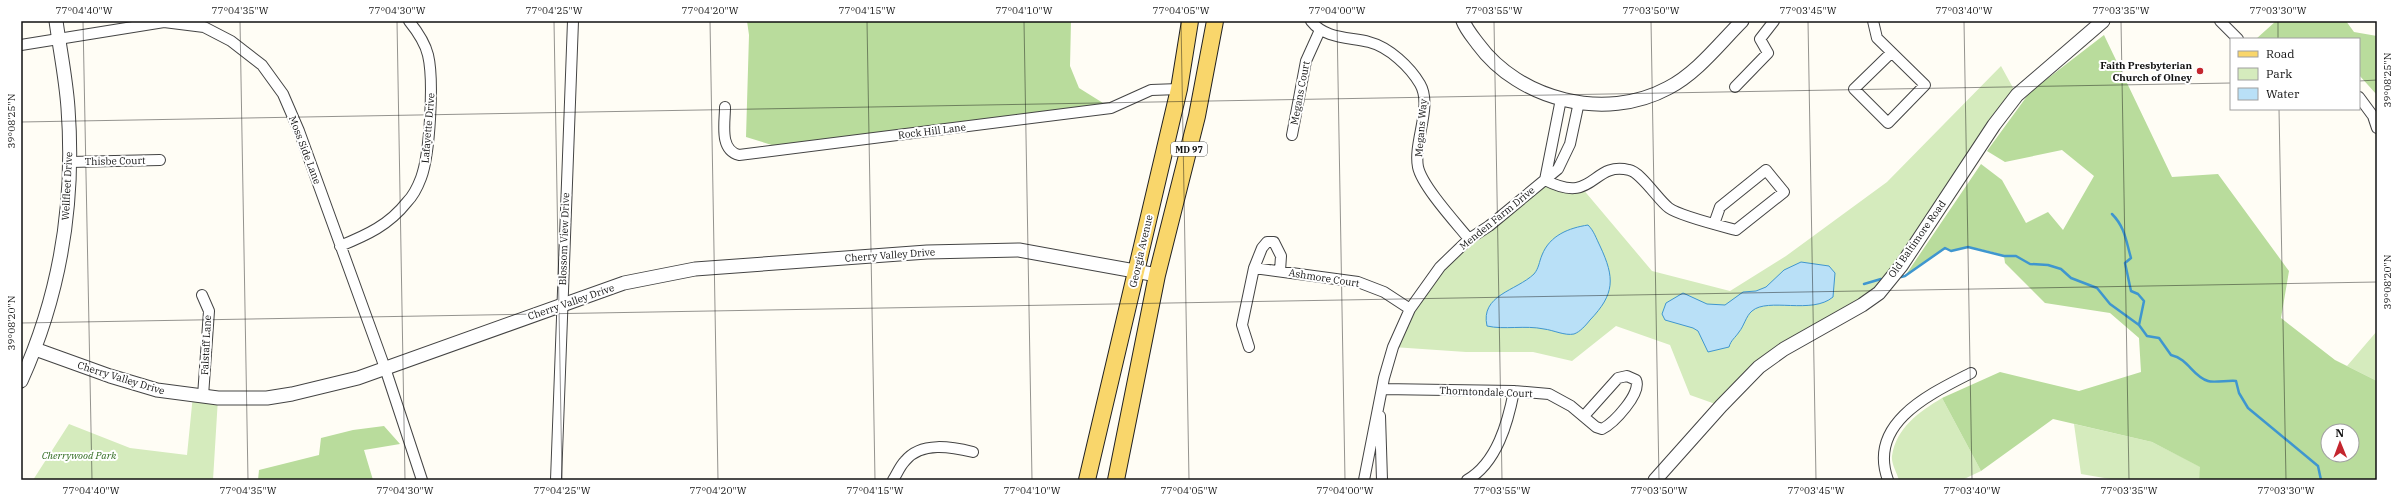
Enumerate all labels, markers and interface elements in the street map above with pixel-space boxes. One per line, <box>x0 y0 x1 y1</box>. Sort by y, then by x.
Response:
text: 77°04'40"W <box>55 4 113 17</box>
text: 77°04'35"W <box>211 4 269 17</box>
text: 77°04'30"W <box>368 4 426 17</box>
text: 77°04'25"W <box>525 4 583 17</box>
text: 77°04'20"W <box>681 4 739 17</box>
text: 77°04'15"W <box>838 4 896 17</box>
text: 77°04'10"W <box>995 4 1053 17</box>
text: 77°04'05"W <box>1152 4 1210 17</box>
text: 77°04'00"W <box>1308 4 1366 17</box>
text: 77°03'55"W <box>1465 4 1523 17</box>
text: 77°03'50"W <box>1622 4 1680 17</box>
text: 77°03'45"W <box>1779 4 1837 17</box>
text: 77°03'40"W <box>1935 4 1993 17</box>
text: 77°03'35"W <box>2092 4 2150 17</box>
text: 77°03'30"W <box>2249 4 2307 17</box>
legend <box>2230 38 2360 110</box>
text: Road <box>2266 46 2295 61</box>
text: 39°08'25"N <box>2381 52 2394 108</box>
street label: Megans Court <box>1287 59 1313 126</box>
place label: Faith Presbyterian Church of Olney <box>2100 59 2192 84</box>
marker: Faith Presbyterian Church of Olney <box>2195 66 2205 76</box>
text: Park <box>2266 66 2292 81</box>
text: Water <box>2266 86 2300 101</box>
street label: Lafayette Drive <box>418 92 438 164</box>
text: 39°08'25"N <box>5 93 18 149</box>
street label: Megans Way <box>1412 98 1430 158</box>
street label: Moss Side Lane <box>286 114 324 186</box>
street label: Rock Hill Lane <box>897 120 967 142</box>
road number: MD 97 <box>1171 142 1207 156</box>
street label: Wellfleet Drive <box>59 151 75 221</box>
street label: Thisbe Court <box>84 154 146 168</box>
street label: Menden Farm Drive <box>1457 184 1537 252</box>
street label: Blossom View Drive <box>556 192 572 286</box>
street label: Old Baltimore Road <box>1885 198 1949 280</box>
street label: Georgia Avenue <box>1126 213 1156 289</box>
street label: Cherry Valley Drive <box>844 245 936 265</box>
text: 39°08'20"N <box>2381 254 2394 310</box>
street label: Ashmore Court <box>1288 266 1361 290</box>
street label: Cherry Valley Drive <box>526 281 616 323</box>
text: 39°08'20"N <box>5 295 18 351</box>
street label: Falstaff Lane <box>198 315 214 375</box>
street label: Cherry Valley Drive <box>76 359 166 397</box>
street label: Thorntondale Court <box>1439 384 1533 400</box>
north arrow <box>2320 423 2360 463</box>
text: N <box>2335 426 2345 440</box>
park label: Cherrywood Park <box>42 449 117 462</box>
text: 77°04'40"W <box>62 484 120 497</box>
text: 77°04'35"W <box>219 484 277 497</box>
text: 77°04'30"W <box>376 484 434 497</box>
text: 77°04'25"W <box>533 484 591 497</box>
text: 77°04'20"W <box>689 484 747 497</box>
text: 77°04'15"W <box>846 484 904 497</box>
text: 77°04'10"W <box>1003 484 1061 497</box>
text: 77°04'05"W <box>1160 484 1218 497</box>
text: 77°04'00"W <box>1316 484 1374 497</box>
text: 77°03'55"W <box>1473 484 1531 497</box>
text: 77°03'50"W <box>1630 484 1688 497</box>
text: 77°03'45"W <box>1787 484 1845 497</box>
text: 77°03'40"W <box>1943 484 2001 497</box>
text: 77°03'35"W <box>2100 484 2158 497</box>
text: 77°03'30"W <box>2257 484 2315 497</box>

